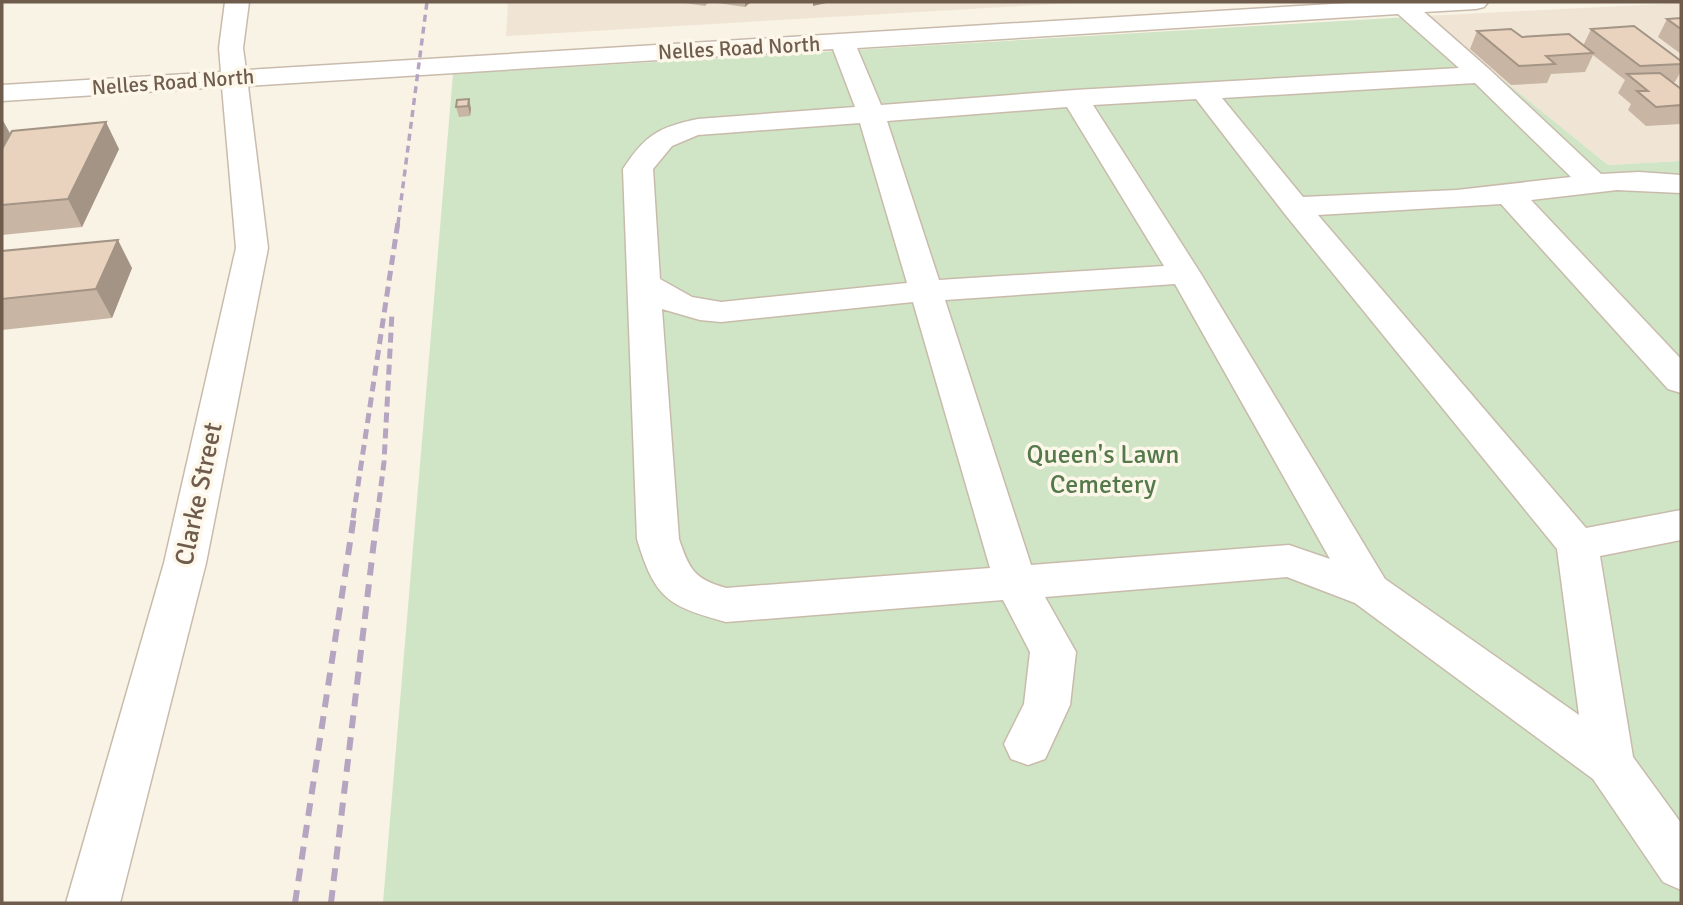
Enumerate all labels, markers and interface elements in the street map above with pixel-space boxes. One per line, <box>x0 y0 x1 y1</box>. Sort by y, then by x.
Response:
street label: Nelles Road North <box>657 31 821 65</box>
street label: Nelles Road North <box>91 63 255 101</box>
street label: Clarke Street <box>168 420 230 568</box>
park label: Queen's Lawn Cemetery <box>1027 439 1179 501</box>

